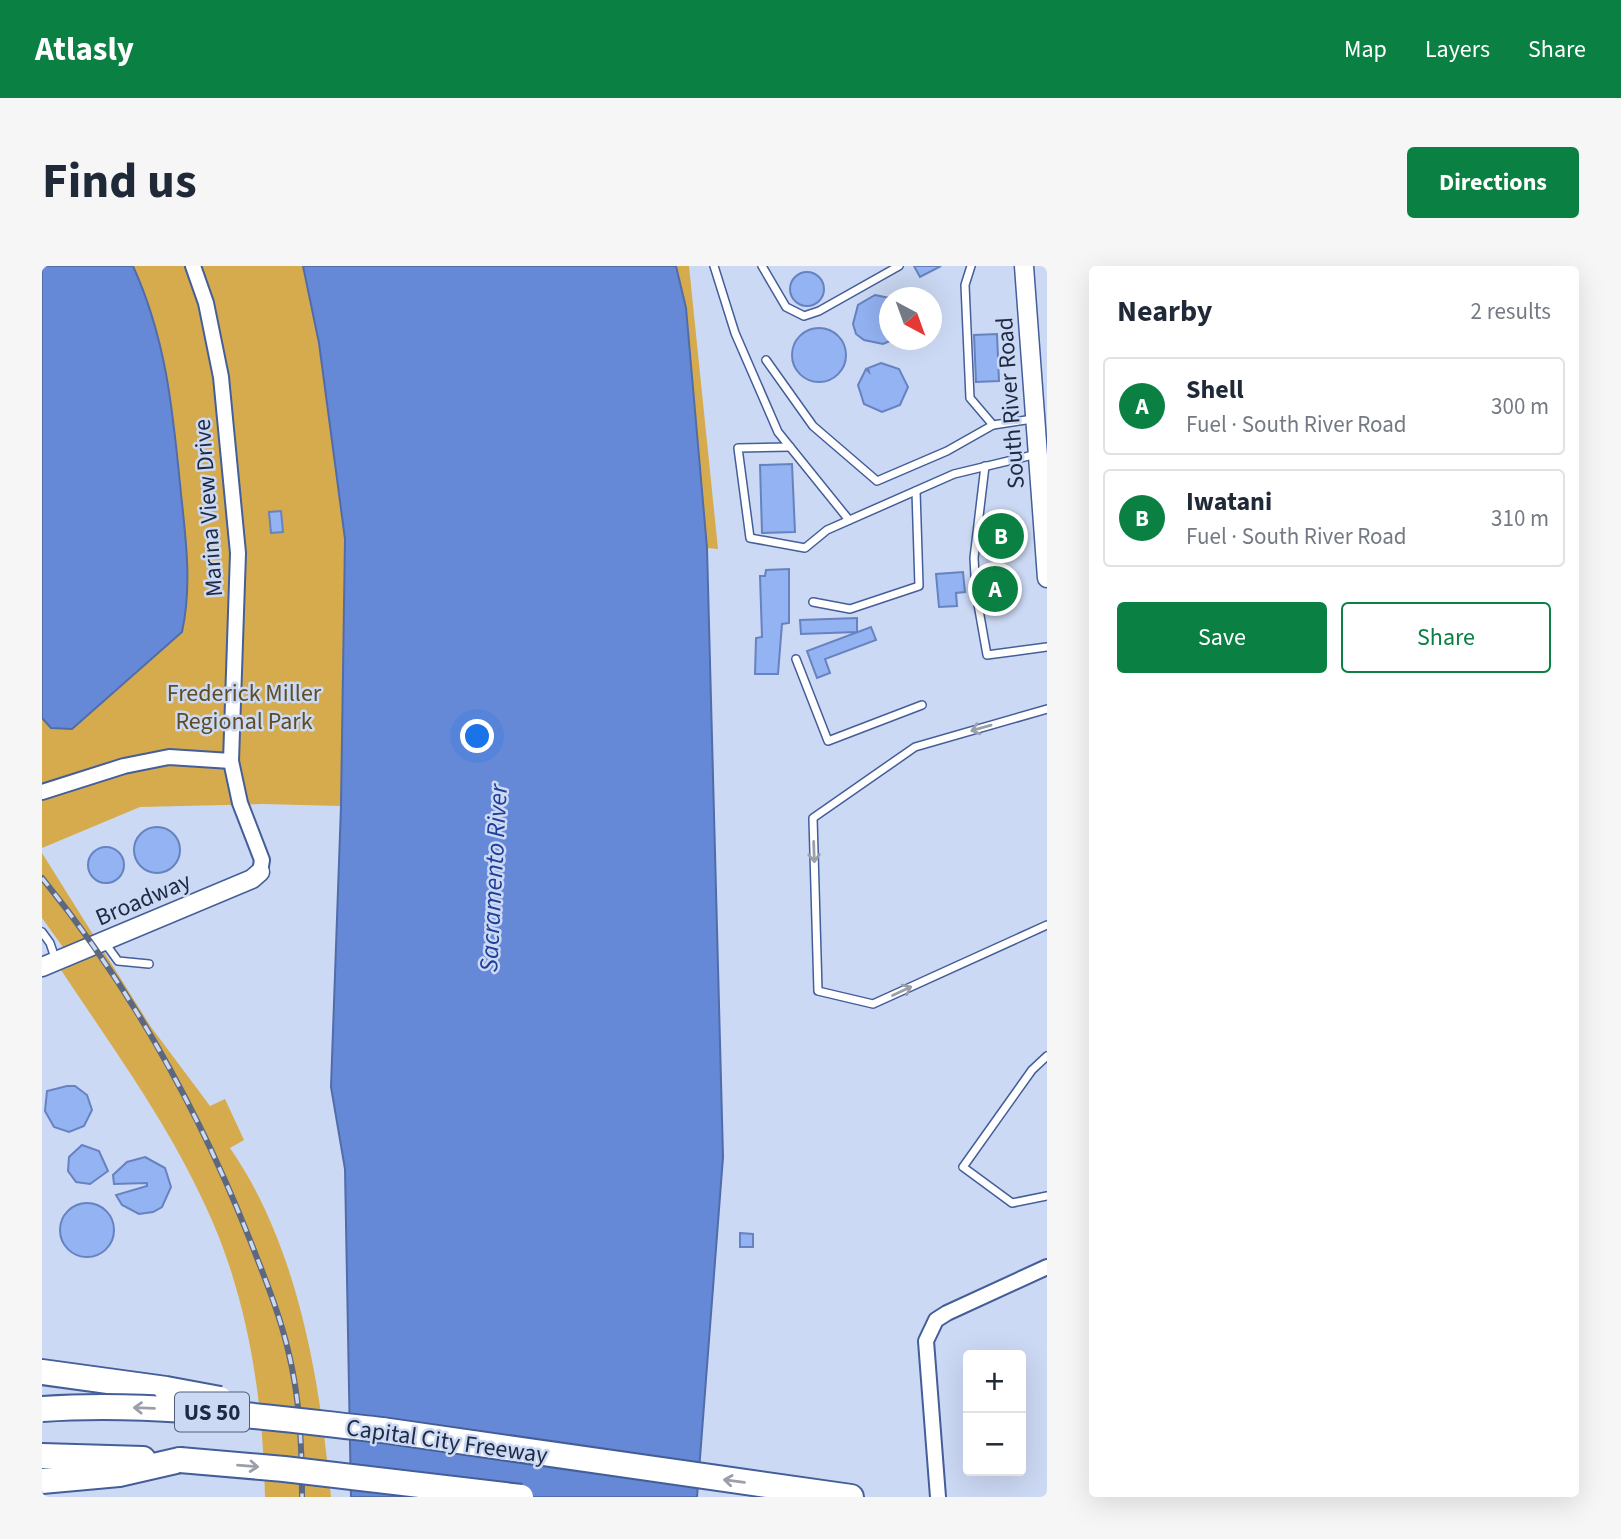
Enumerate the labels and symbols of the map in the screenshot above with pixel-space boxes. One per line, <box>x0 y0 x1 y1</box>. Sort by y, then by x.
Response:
north arrow <box>879 287 942 350</box>
street label: South River Road <box>987 316 1034 490</box>
street label: Marina View Drive <box>185 418 232 598</box>
pin: B <box>978 510 1024 562</box>
pin: A <box>972 563 1018 615</box>
park label: Frederick Miller Regional Park <box>167 676 322 739</box>
your location <box>460 719 494 753</box>
one-way arrow <box>971 722 993 735</box>
water label: Sacramento River <box>470 782 517 973</box>
one-way arrow <box>807 840 821 863</box>
street label: Broadway <box>90 864 196 935</box>
one-way arrow <box>891 984 912 997</box>
road number: US 50 <box>175 1392 249 1432</box>
one-way arrow <box>132 1402 155 1415</box>
street label: Capital City Freeway <box>344 1410 550 1473</box>
one-way arrow <box>236 1460 259 1473</box>
one-way arrow <box>724 1474 746 1487</box>

